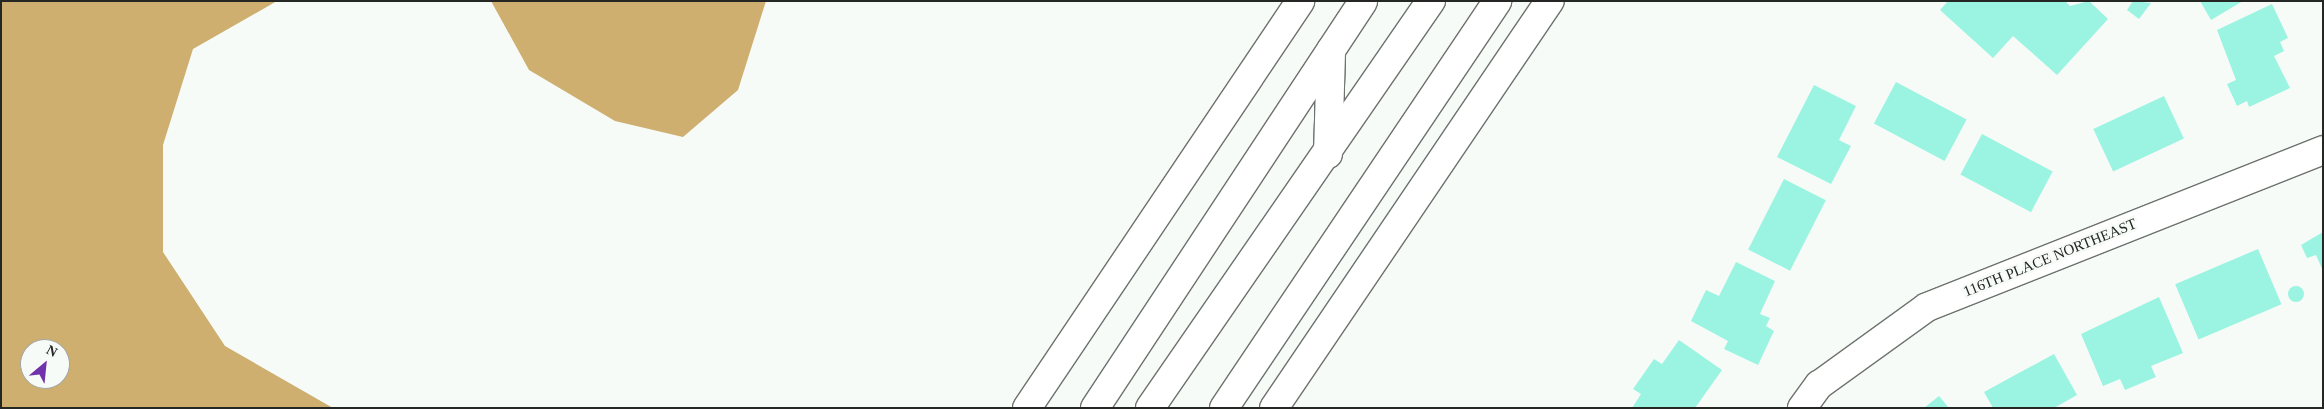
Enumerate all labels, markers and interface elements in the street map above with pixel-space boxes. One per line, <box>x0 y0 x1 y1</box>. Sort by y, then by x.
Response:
street label: 116TH PLACE NORTHEAST <box>1961 215 2139 301</box>
north arrow <box>20 339 70 389</box>
text: N <box>44 342 60 360</box>

